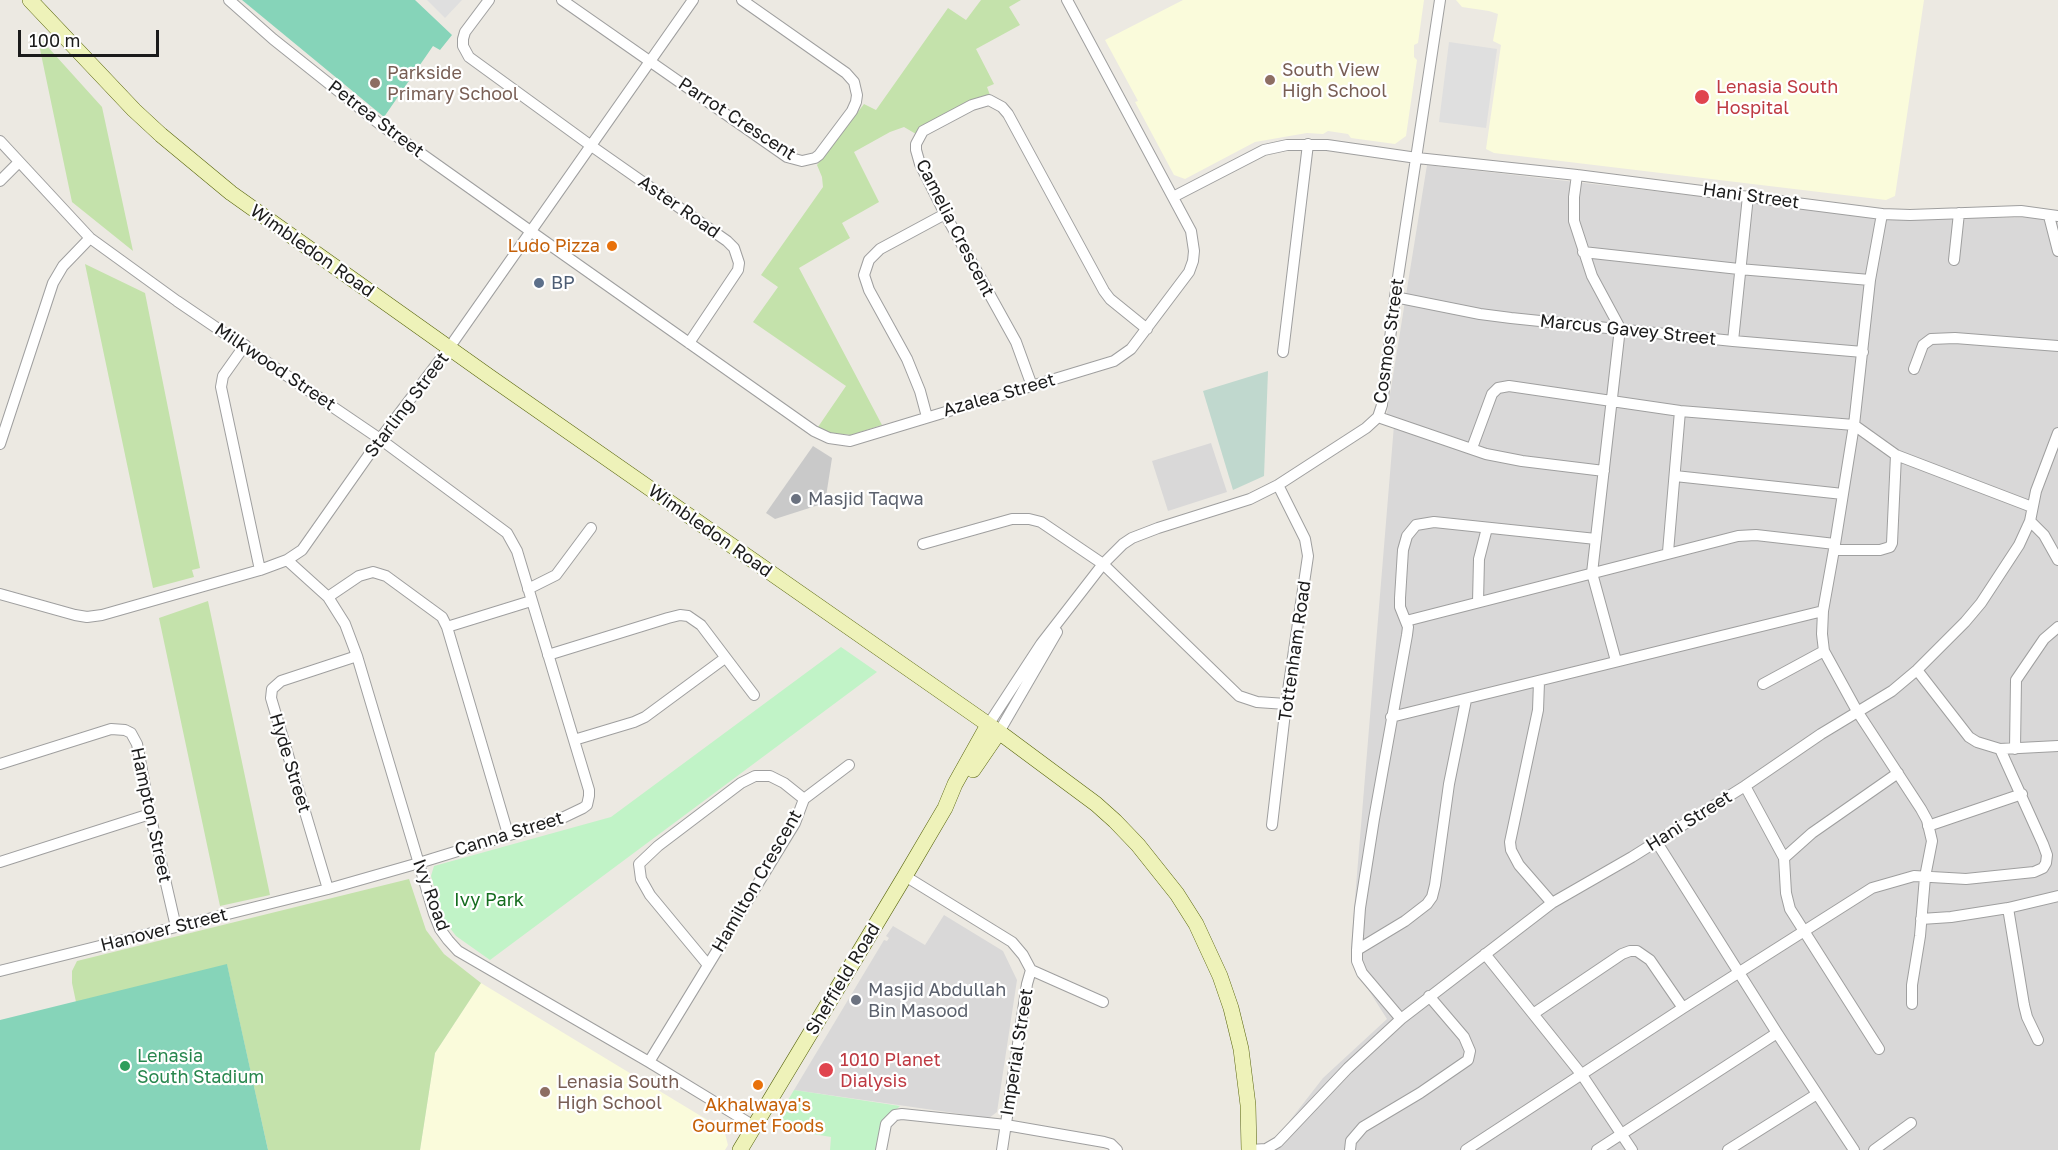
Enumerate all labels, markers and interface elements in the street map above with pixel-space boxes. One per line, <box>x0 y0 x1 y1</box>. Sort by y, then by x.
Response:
scale bar <box>21 18 162 56</box>
text: 100 m <box>29 29 80 51</box>
place label: South View High School <box>1282 59 1387 101</box>
place label: Parkside Primary School <box>387 62 519 104</box>
street label: Parrot Crescent <box>674 73 800 165</box>
marker: South View High School <box>1263 73 1277 87</box>
street label: Petrea Street <box>324 76 428 162</box>
marker: Parkside Primary School <box>368 76 382 90</box>
place label: Lenasia South Hospital <box>1716 76 1838 118</box>
marker: Lenasia South Hospital <box>1693 88 1711 106</box>
street label: Camelia Crescent <box>911 156 999 300</box>
street label: Aster Road <box>634 171 724 243</box>
street label: Hani Street <box>1701 179 1801 213</box>
street label: Wimbledon Road <box>246 200 378 302</box>
place label: Ludo Pizza <box>508 235 600 257</box>
marker: Ludo Pizza <box>605 239 619 253</box>
place label: BP <box>551 272 575 294</box>
marker: BP <box>532 276 546 290</box>
street label: Cosmos Street <box>1369 277 1409 405</box>
street label: Marcus Gavey Street <box>1539 310 1717 350</box>
street label: Milkwood Street <box>210 319 340 415</box>
street label: Starling Street <box>360 348 454 462</box>
street label: Azalea Street <box>940 369 1058 421</box>
street label: Wimbledon Road <box>644 480 776 582</box>
place label: Masjid Taqwa <box>808 488 924 510</box>
marker: Masjid Taqwa <box>789 492 803 506</box>
street label: Tottenham Road <box>1274 579 1316 723</box>
street label: Hyde Street <box>265 711 315 815</box>
street label: Hampton Street <box>126 745 176 885</box>
street label: Hani Street <box>1642 786 1736 856</box>
street label: Hamilton Crescent <box>707 806 807 956</box>
street label: Canna Street <box>452 807 566 861</box>
street label: Ivy Road <box>408 856 454 934</box>
park label: Ivy Park <box>454 889 524 911</box>
street label: Hanover Street <box>98 904 230 956</box>
street label: Sheffield Road <box>801 919 885 1039</box>
place label: Masjid Abdullah Bin Masood <box>868 979 1006 1022</box>
street label: Imperial Street <box>996 987 1038 1117</box>
marker: Masjid Abdullah Bin Masood <box>849 993 863 1007</box>
place label: Lenasia South Stadium <box>137 1045 264 1088</box>
place label: 1010 Planet Dialysis <box>840 1049 941 1092</box>
marker: Lenasia South Stadium <box>118 1059 132 1073</box>
marker: 1010 Planet Dialysis <box>817 1061 835 1079</box>
place label: Lenasia South High School <box>557 1071 679 1114</box>
marker: Akhalwaya's Gourmet Foods <box>751 1078 765 1092</box>
marker: Lenasia South High School <box>538 1085 552 1099</box>
place label: Akhalwaya's Gourmet Foods <box>692 1094 824 1136</box>

